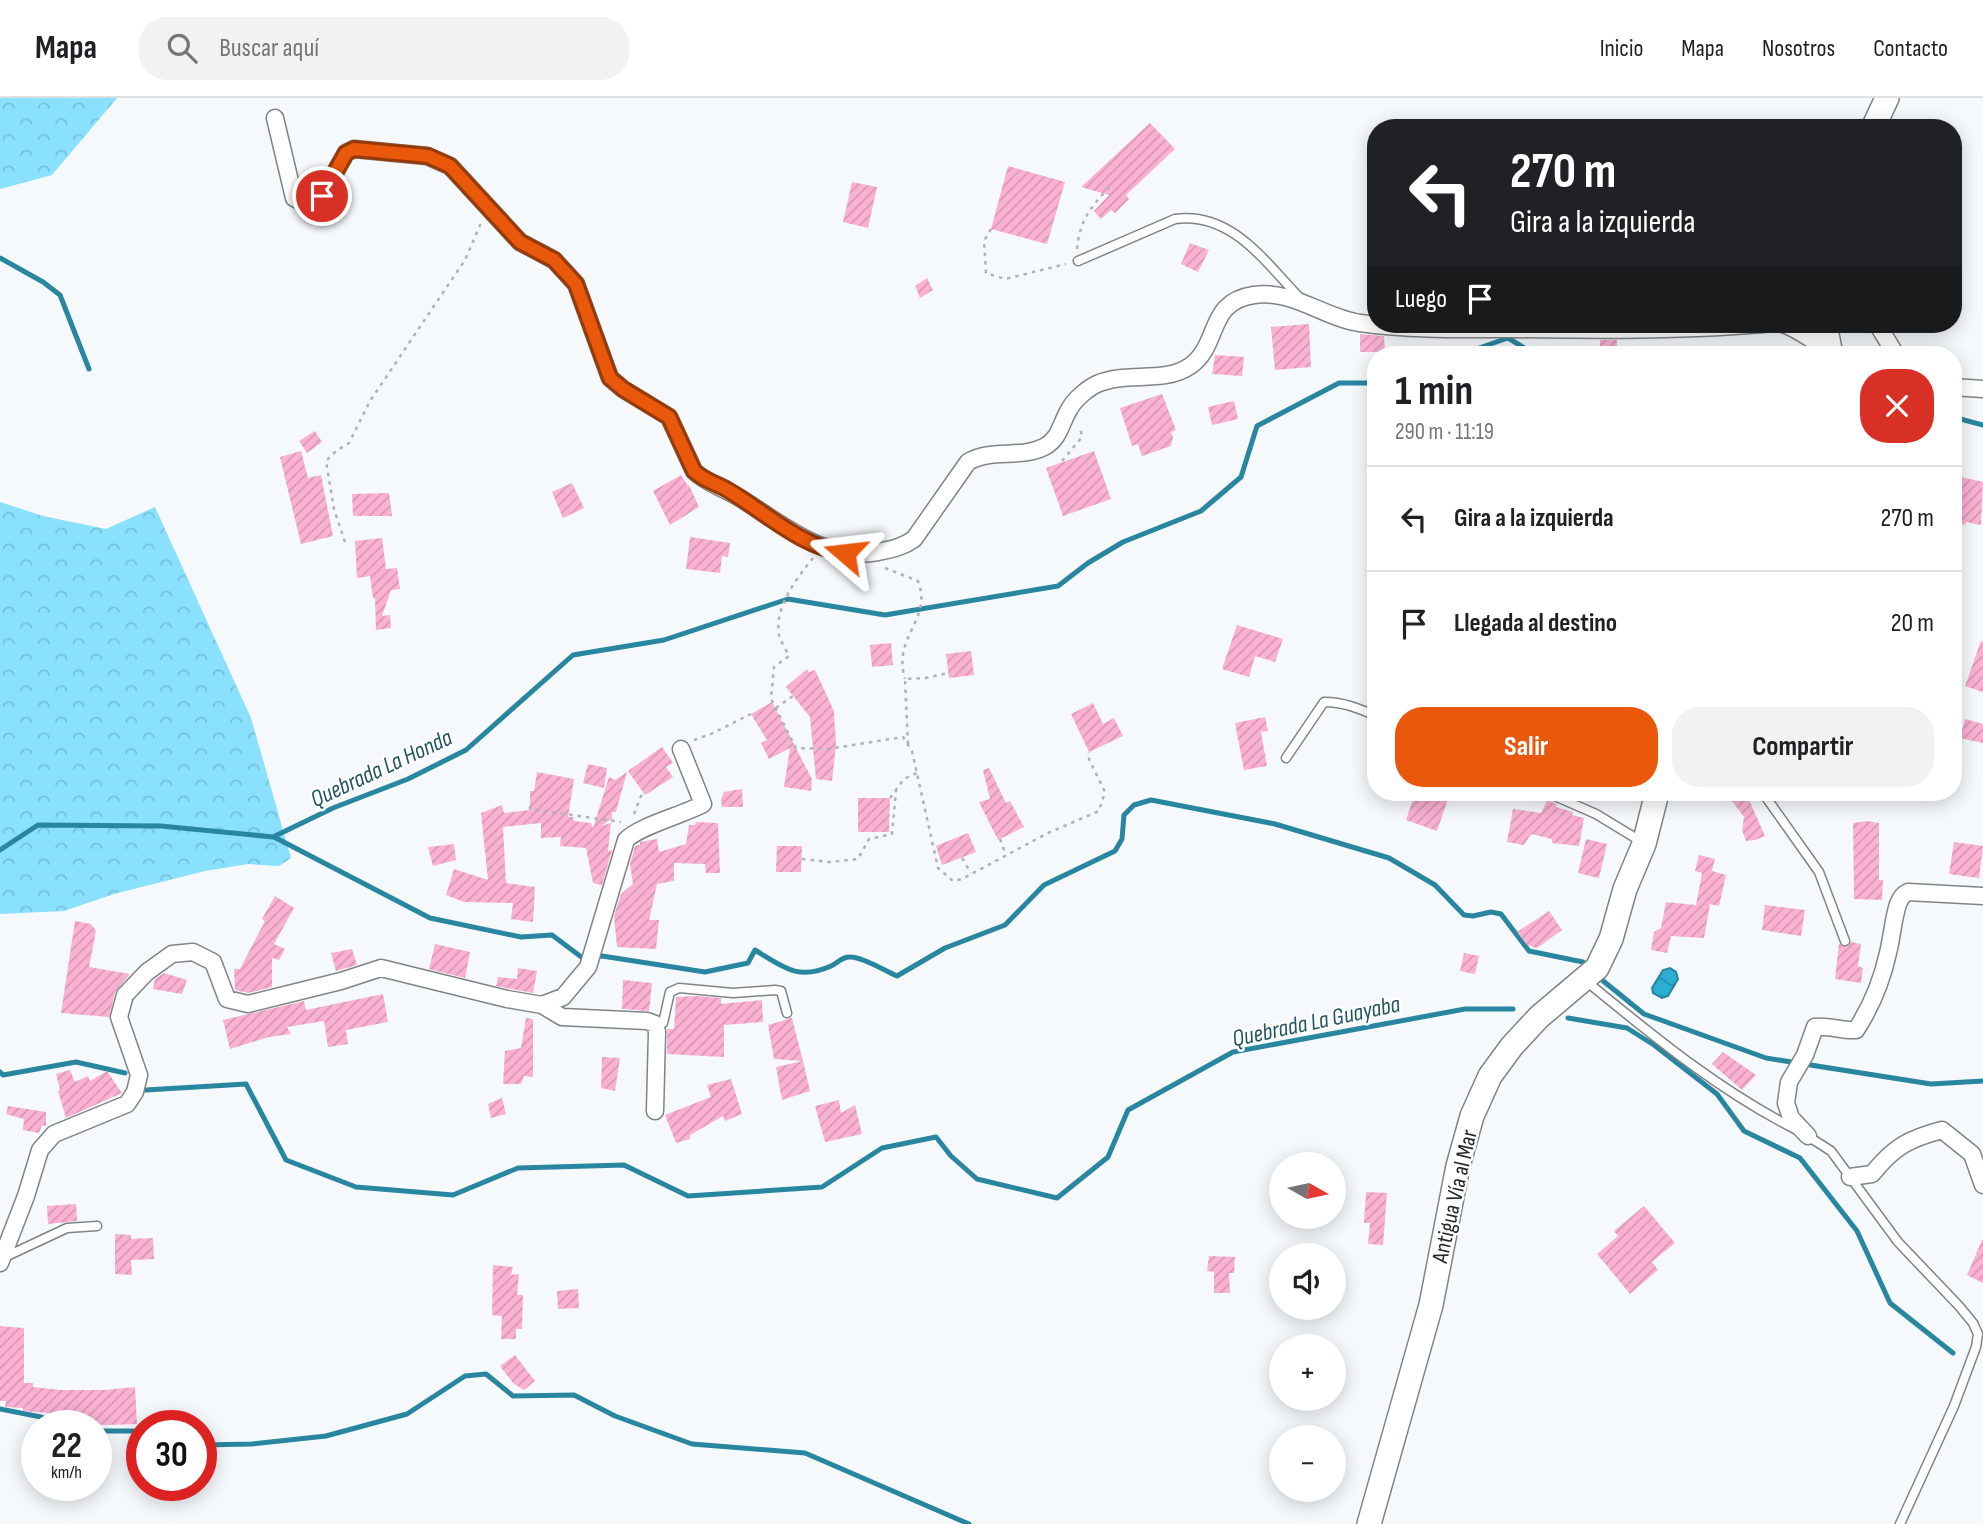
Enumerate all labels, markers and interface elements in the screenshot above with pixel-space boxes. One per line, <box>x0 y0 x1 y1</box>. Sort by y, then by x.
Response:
search box <box>139 17 629 80</box>
text: Mapa <box>35 28 97 68</box>
icon: search <box>163 29 201 67</box>
text: Buscar aquí <box>219 33 319 64</box>
text: Inicio <box>1600 34 1643 63</box>
text: Mapa <box>1681 34 1724 63</box>
text: Nosotros <box>1762 34 1835 63</box>
text: Contacto <box>1873 34 1948 63</box>
text: 270 m <box>1510 143 1616 202</box>
icon: left <box>1395 147 1486 238</box>
pin <box>292 166 352 226</box>
icon: arrive <box>303 177 341 215</box>
text: Gira a la izquierda <box>1510 203 1696 242</box>
icon: arrive <box>1461 280 1499 318</box>
text: Luego <box>1395 284 1447 315</box>
text: 1 min <box>1395 366 1473 417</box>
button: close <box>1860 369 1934 443</box>
text: 290 m · 11:19 <box>1395 418 1494 446</box>
icon: left <box>1395 500 1433 538</box>
text: Gira a la izquierda <box>1454 503 1614 534</box>
text: 270 m <box>1881 503 1934 534</box>
position arrow <box>808 516 882 590</box>
icon: arrive <box>1395 605 1433 643</box>
text: Llegada al destino <box>1454 608 1617 639</box>
text: 20 m <box>1891 608 1934 639</box>
button: Salir <box>1395 707 1658 787</box>
button: Compartir <box>1672 707 1934 787</box>
water label: Quebrada La Honda <box>306 723 457 814</box>
water label: Quebrada La Guayaba <box>1229 989 1403 1053</box>
street label: Antigua Vía al Mar <box>1426 1126 1484 1267</box>
north arrow <box>1269 1152 1346 1228</box>
map controls <box>1269 1152 1346 1502</box>
button: sound <box>1269 1243 1346 1320</box>
button: + <box>1269 1334 1346 1411</box>
speed limit sign: 30 <box>126 1410 217 1501</box>
text: 22 <box>51 1425 82 1468</box>
button: − <box>1269 1425 1346 1502</box>
text: km/h <box>51 1462 82 1483</box>

